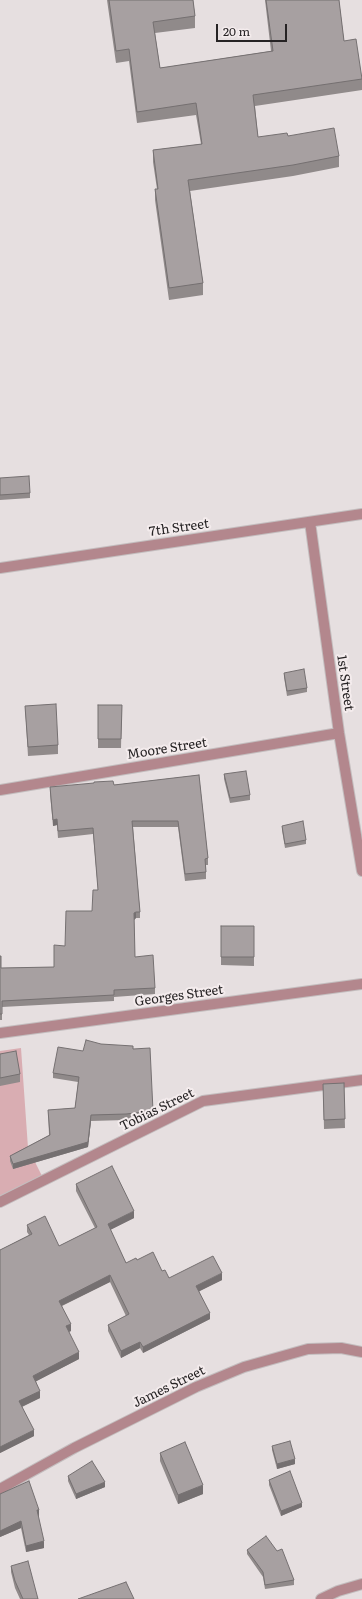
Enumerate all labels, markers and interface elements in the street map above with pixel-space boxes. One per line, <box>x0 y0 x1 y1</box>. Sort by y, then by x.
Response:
scale bar <box>218 16 289 42</box>
text: 20 m <box>223 22 250 40</box>
street label: 7th Street <box>148 516 210 540</box>
street label: 1st Street <box>333 654 357 712</box>
street label: Moore Street <box>126 735 208 763</box>
street label: Georges Street <box>134 982 224 1010</box>
street label: Tobias Street <box>117 1085 197 1135</box>
street label: James Street <box>130 1363 208 1411</box>

